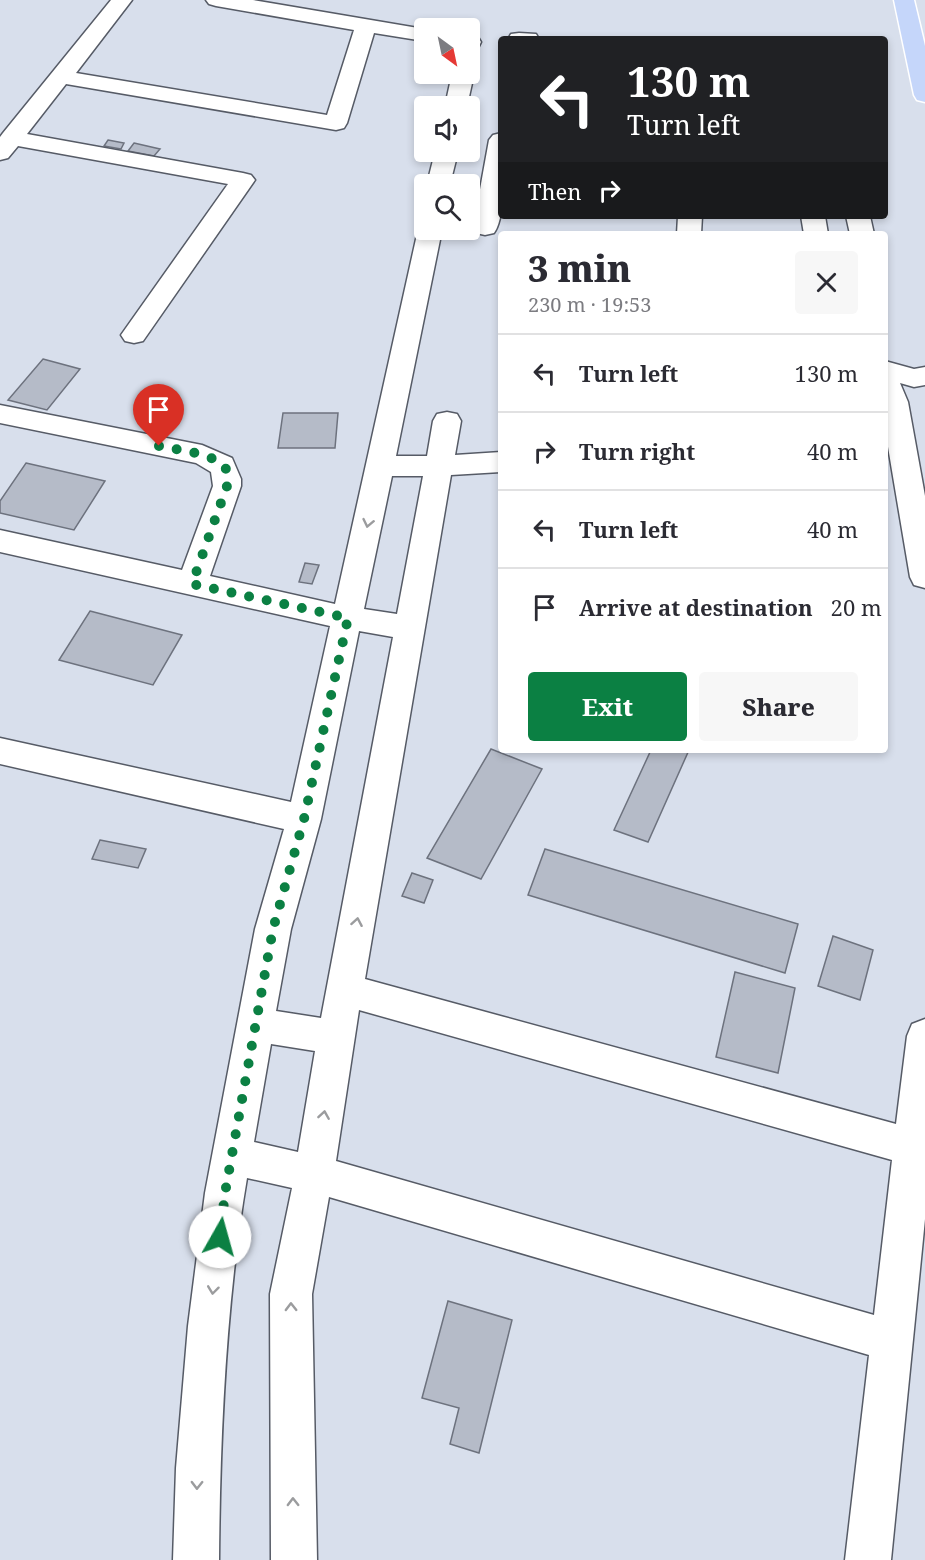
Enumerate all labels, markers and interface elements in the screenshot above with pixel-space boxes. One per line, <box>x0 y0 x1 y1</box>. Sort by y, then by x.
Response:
north arrow <box>414 18 480 84</box>
map controls <box>414 18 480 240</box>
text: 130 m <box>627 52 751 109</box>
icon: left <box>528 60 606 138</box>
button: sound <box>414 96 480 162</box>
text: Turn left <box>627 106 740 143</box>
button: search <box>414 174 480 240</box>
icon: right <box>593 174 626 207</box>
text: Then <box>528 176 581 206</box>
text: 3 min <box>528 244 631 293</box>
button: close <box>795 251 858 314</box>
text: 230 m · 19:53 <box>528 291 651 318</box>
icon: left <box>528 357 561 390</box>
text: Turn left <box>579 358 678 388</box>
text: 130 m <box>795 358 858 388</box>
pin <box>133 384 184 446</box>
icon: arrive <box>142 393 175 426</box>
icon: right <box>528 435 561 468</box>
text: Turn right <box>579 436 695 466</box>
text: 40 m <box>807 436 858 466</box>
icon: left <box>528 513 561 546</box>
text: Turn left <box>579 514 678 544</box>
text: 40 m <box>807 514 858 544</box>
one-way arrow <box>362 518 375 528</box>
icon: arrive <box>528 591 561 624</box>
text: Arrive at destination <box>579 592 813 622</box>
text: 20 m <box>831 592 882 622</box>
button: Exit <box>528 672 687 741</box>
button: Share <box>699 672 858 741</box>
one-way arrow <box>350 918 363 928</box>
one-way arrow <box>317 1110 330 1120</box>
position arrow <box>188 1205 252 1269</box>
one-way arrow <box>208 1286 220 1295</box>
one-way arrow <box>285 1302 297 1311</box>
one-way arrow <box>191 1480 203 1489</box>
one-way arrow <box>287 1497 300 1506</box>

